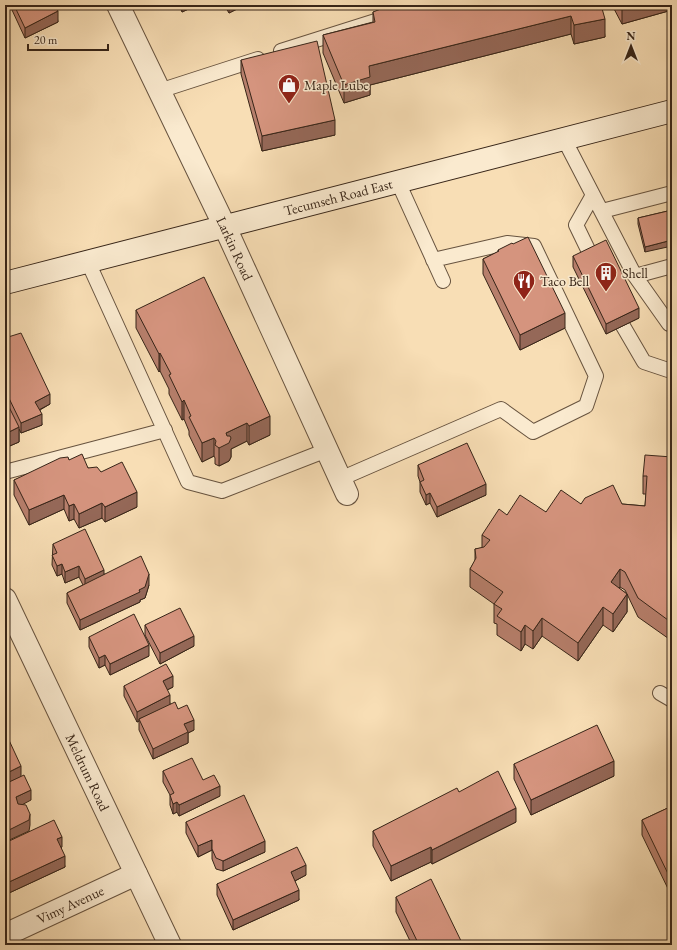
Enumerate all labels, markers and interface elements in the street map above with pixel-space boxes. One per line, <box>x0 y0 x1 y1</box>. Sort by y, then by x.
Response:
scale bar <box>28 26 108 52</box>
north arrow <box>611 26 651 66</box>
text: N <box>627 29 636 43</box>
text: 20 m <box>34 32 58 48</box>
shop icon: Maple Lube <box>276 72 302 105</box>
place label: Maple Lube <box>304 76 369 94</box>
street label: Tecumseh Road East <box>282 174 395 220</box>
street label: Larkin Road <box>212 214 257 284</box>
building icon: Shell <box>593 260 619 293</box>
place label: Shell <box>622 264 649 282</box>
restaurant icon: Taco Bell <box>511 268 537 301</box>
place label: Taco Bell <box>540 272 590 290</box>
street label: Meldrum Road <box>62 731 114 815</box>
street label: Vimy Avenue <box>34 881 107 928</box>

